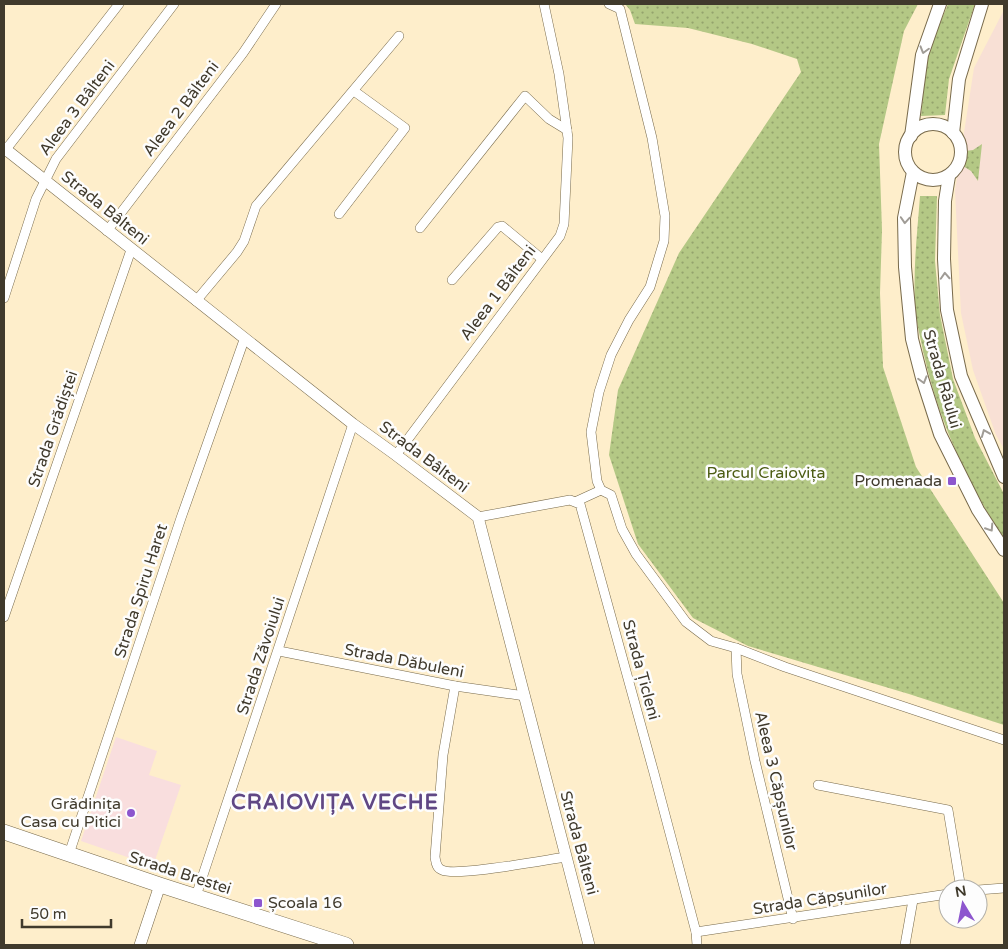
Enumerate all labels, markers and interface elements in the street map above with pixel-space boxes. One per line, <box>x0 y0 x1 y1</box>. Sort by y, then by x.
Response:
one-way arrow <box>919 45 929 53</box>
street label: Aleea 3 Bâlteni <box>35 56 119 160</box>
street label: Aleea 2 Bâlteni <box>139 57 223 161</box>
street label: Strada Bâlteni <box>57 167 153 249</box>
one-way arrow <box>900 216 911 224</box>
street label: Aleea 1 Bâlteni <box>456 241 540 345</box>
one-way arrow <box>940 272 951 280</box>
street label: Strada Râului <box>918 327 966 431</box>
street label: Strada Grădiștei <box>24 368 82 490</box>
one-way arrow <box>917 376 927 384</box>
street label: Strada Bâlteni <box>375 417 473 497</box>
one-way arrow <box>980 429 991 438</box>
park label: Parcul Craiovița <box>707 463 825 483</box>
place label: Promenada <box>854 471 942 491</box>
marker: Promenada <box>946 475 958 487</box>
street label: Strada Spiru Haret <box>110 521 172 661</box>
one-way arrow <box>983 522 993 531</box>
street label: Strada Zăvoiului <box>233 595 289 717</box>
street label: Strada Țicleni <box>618 618 664 722</box>
street label: Strada Dăbuleni <box>342 640 466 682</box>
street label: Aleea 3 Căpșunilor <box>750 709 802 854</box>
street label: Strada Bâlteni <box>556 789 602 897</box>
district label: CRAIOVIȚA VECHE <box>231 790 439 815</box>
place label: Grădinița Casa cu Pitici <box>20 794 121 832</box>
marker: Grădinița Casa cu Pitici <box>125 807 137 819</box>
street label: Strada Brestei <box>126 847 234 899</box>
street label: Strada Căpșunilor <box>752 878 889 919</box>
north arrow <box>938 879 988 929</box>
text: N <box>954 882 968 901</box>
place label: Școala 16 <box>268 893 342 913</box>
scale bar <box>22 896 111 928</box>
marker: Școala 16 <box>252 897 264 909</box>
text: 50 m <box>30 905 67 923</box>

